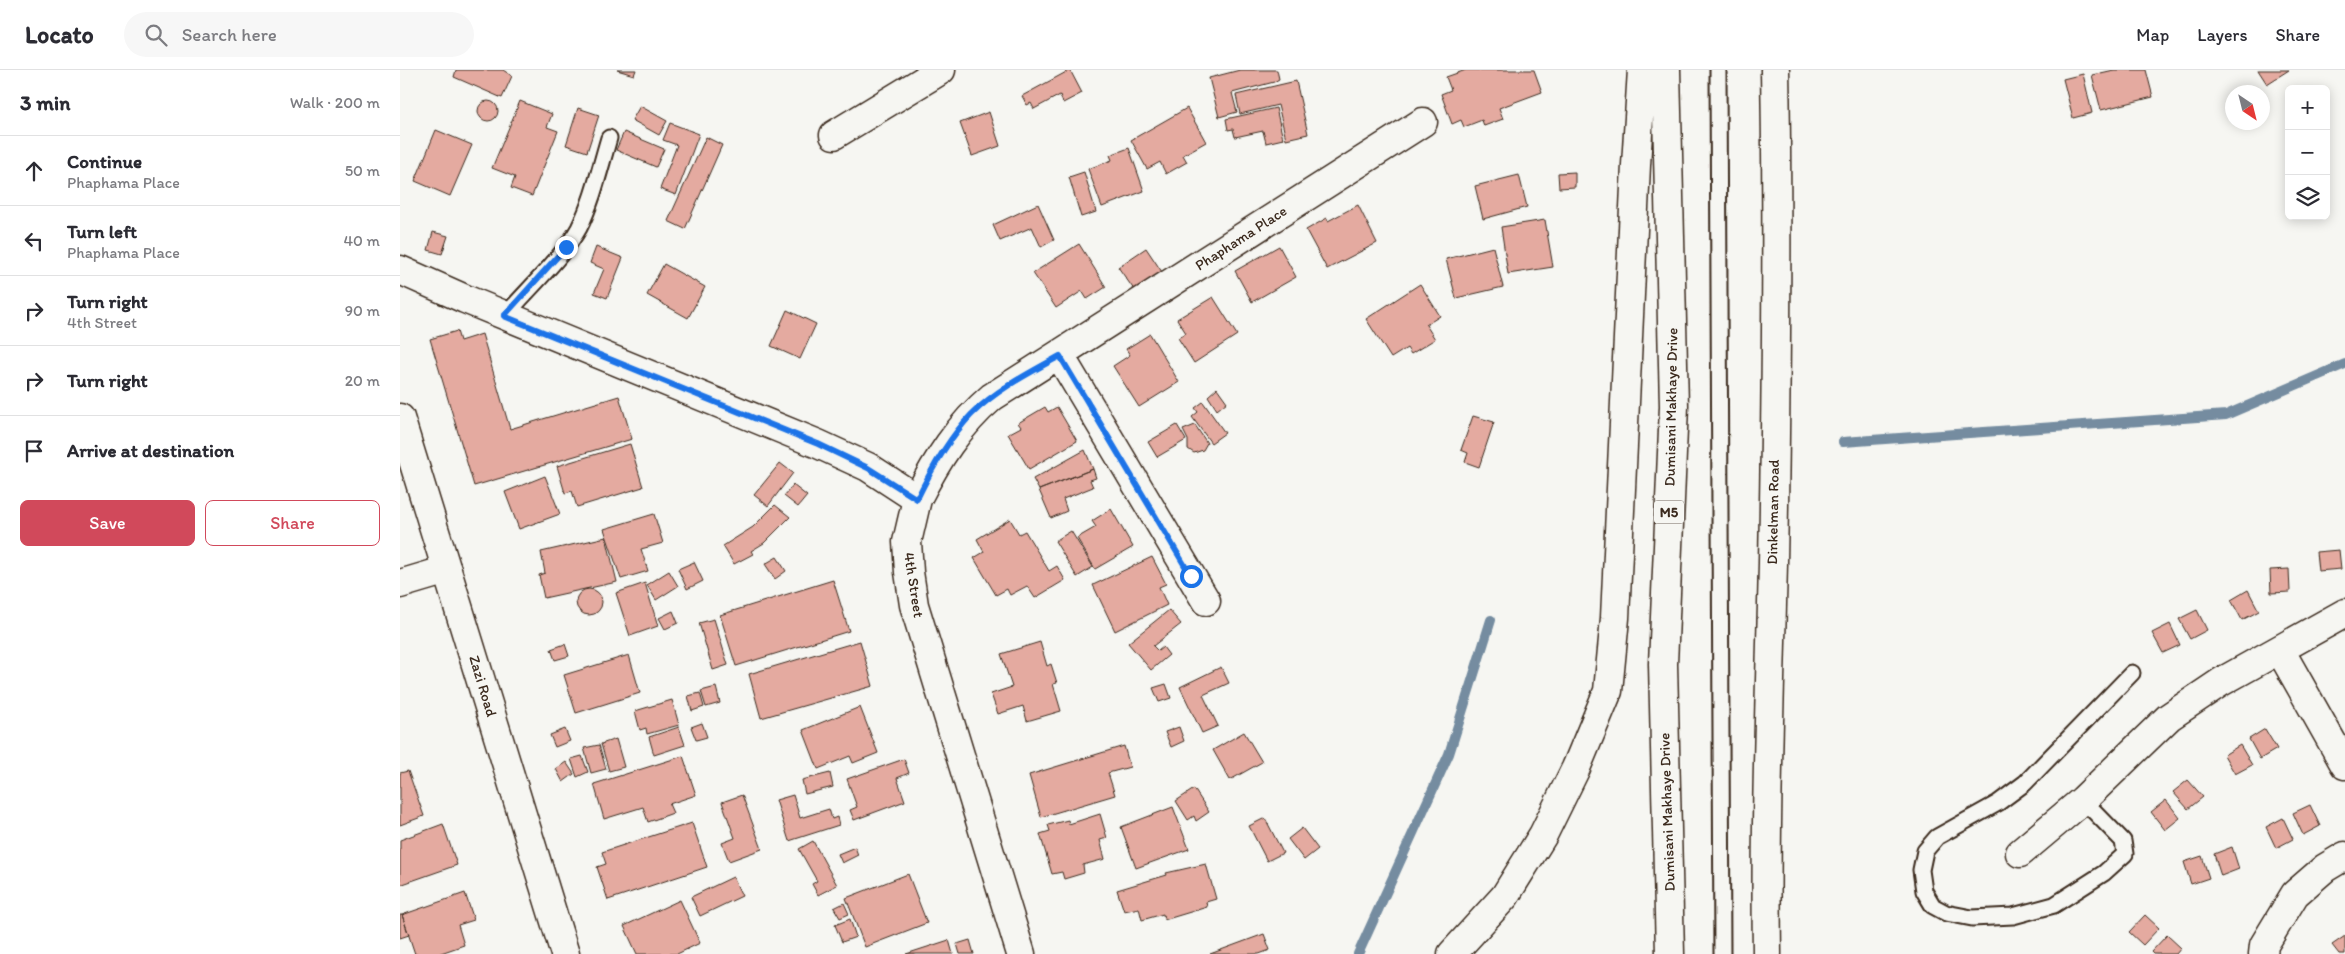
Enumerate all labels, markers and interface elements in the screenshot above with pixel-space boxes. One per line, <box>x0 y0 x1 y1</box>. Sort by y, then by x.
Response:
search box <box>124 12 474 57</box>
text: Locato <box>25 20 94 49</box>
icon: search <box>142 21 170 49</box>
text: Search here <box>182 23 277 46</box>
text: Map <box>2136 24 2169 46</box>
text: Layers <box>2197 24 2247 46</box>
text: Share <box>2275 24 2320 46</box>
north arrow <box>2225 85 2270 130</box>
map controls <box>2285 85 2330 220</box>
button: + <box>2285 85 2330 130</box>
text: 3 min <box>20 90 70 115</box>
text: Walk · 200 m <box>290 93 380 112</box>
button: − <box>2285 130 2330 175</box>
text: Continue <box>67 150 142 173</box>
icon: ahead <box>20 157 48 185</box>
text: 50 m <box>345 161 380 180</box>
text: Phaphama Place <box>67 173 180 192</box>
button: layers <box>2285 175 2330 220</box>
street label: Phaphama Place <box>1192 202 1290 274</box>
text: Turn left <box>67 220 137 243</box>
icon: left <box>20 227 48 255</box>
text: 40 m <box>343 231 380 250</box>
route end <box>555 236 578 259</box>
text: Phaphama Place <box>67 243 180 262</box>
text: Turn right <box>67 290 148 313</box>
icon: right <box>20 297 48 325</box>
text: 90 m <box>345 301 380 320</box>
text: 4th Street <box>67 313 137 332</box>
street label: Dumisani Makhaye Drive <box>1661 327 1681 487</box>
icon: right <box>20 367 48 395</box>
text: Turn right <box>67 369 148 392</box>
text: 20 m <box>345 371 380 390</box>
icon: arrive <box>20 437 48 465</box>
text: Arrive at destination <box>67 439 234 462</box>
street label: Dinkelman Road <box>1763 459 1783 565</box>
button: Save <box>20 500 195 546</box>
button: Share <box>205 500 380 546</box>
road number: M5 <box>1654 501 1684 524</box>
street label: 4th Street <box>900 551 928 619</box>
route start <box>1180 565 1203 588</box>
street label: Zazi Road <box>465 653 501 719</box>
street label: Dumisani Makhaye Drive <box>1655 732 1679 892</box>

